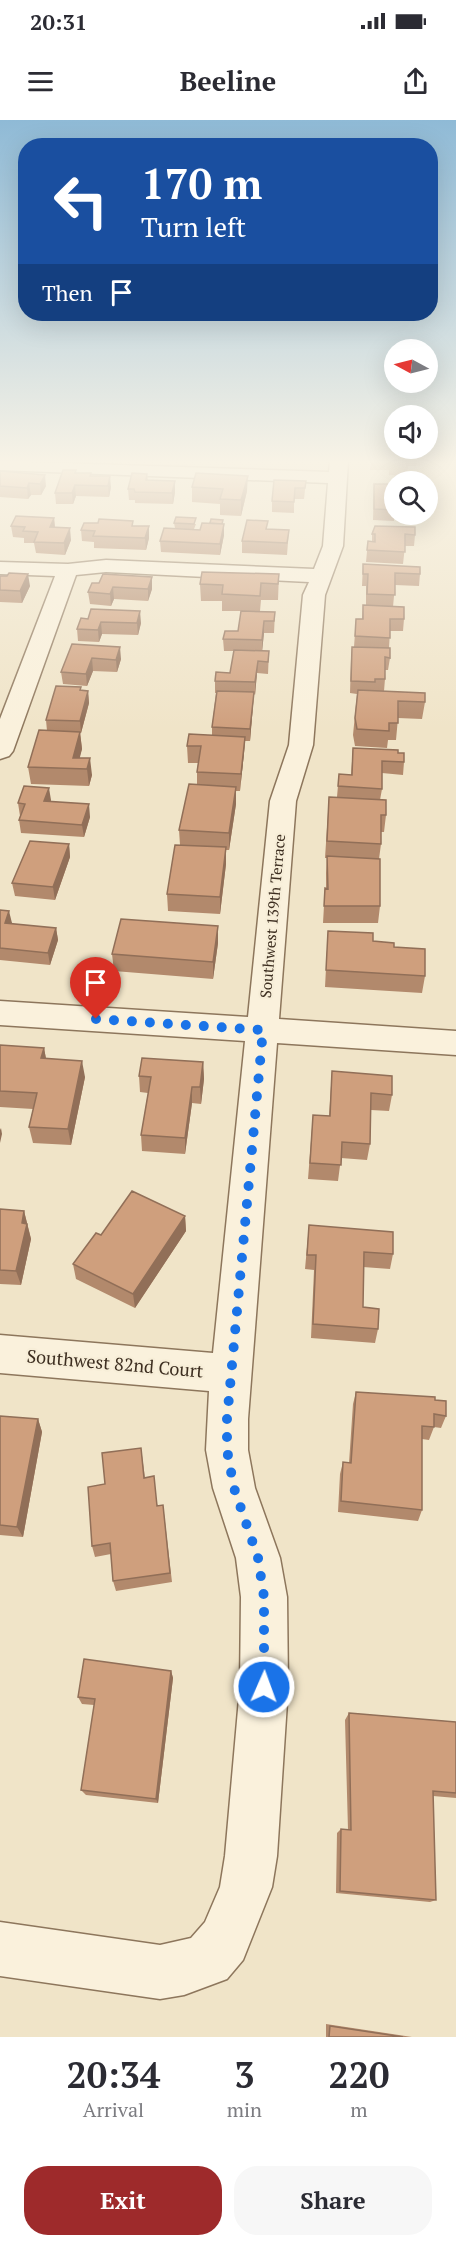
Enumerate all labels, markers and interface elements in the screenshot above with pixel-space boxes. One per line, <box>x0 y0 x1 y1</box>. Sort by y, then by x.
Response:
text: 20:31 <box>30 7 87 36</box>
text: Beeline <box>180 63 276 99</box>
icon: menu <box>24 65 57 98</box>
icon: share <box>399 65 432 98</box>
text: 170 m <box>141 155 262 211</box>
icon: left <box>42 162 120 240</box>
text: Turn left <box>141 209 246 245</box>
icon: arrive <box>105 276 138 309</box>
text: Then <box>42 278 93 307</box>
north arrow <box>384 339 438 393</box>
map controls <box>384 339 438 525</box>
button: sound <box>384 405 438 459</box>
button: search <box>384 471 438 525</box>
street label: Southwest 139th Terrace <box>255 833 289 999</box>
pin <box>70 957 121 1019</box>
icon: arrive <box>79 966 112 999</box>
street label: Southwest 82nd Court <box>26 1343 205 1383</box>
position arrow <box>232 1655 296 1719</box>
text: 20:34 <box>67 2051 160 2098</box>
text: 3 <box>234 2051 255 2098</box>
text: 220 <box>328 2051 389 2098</box>
text: Arrival <box>83 2096 144 2123</box>
text: min <box>227 2096 262 2123</box>
text: m <box>350 2096 368 2123</box>
button: Exit <box>24 2166 222 2235</box>
button: Share <box>234 2166 432 2235</box>

